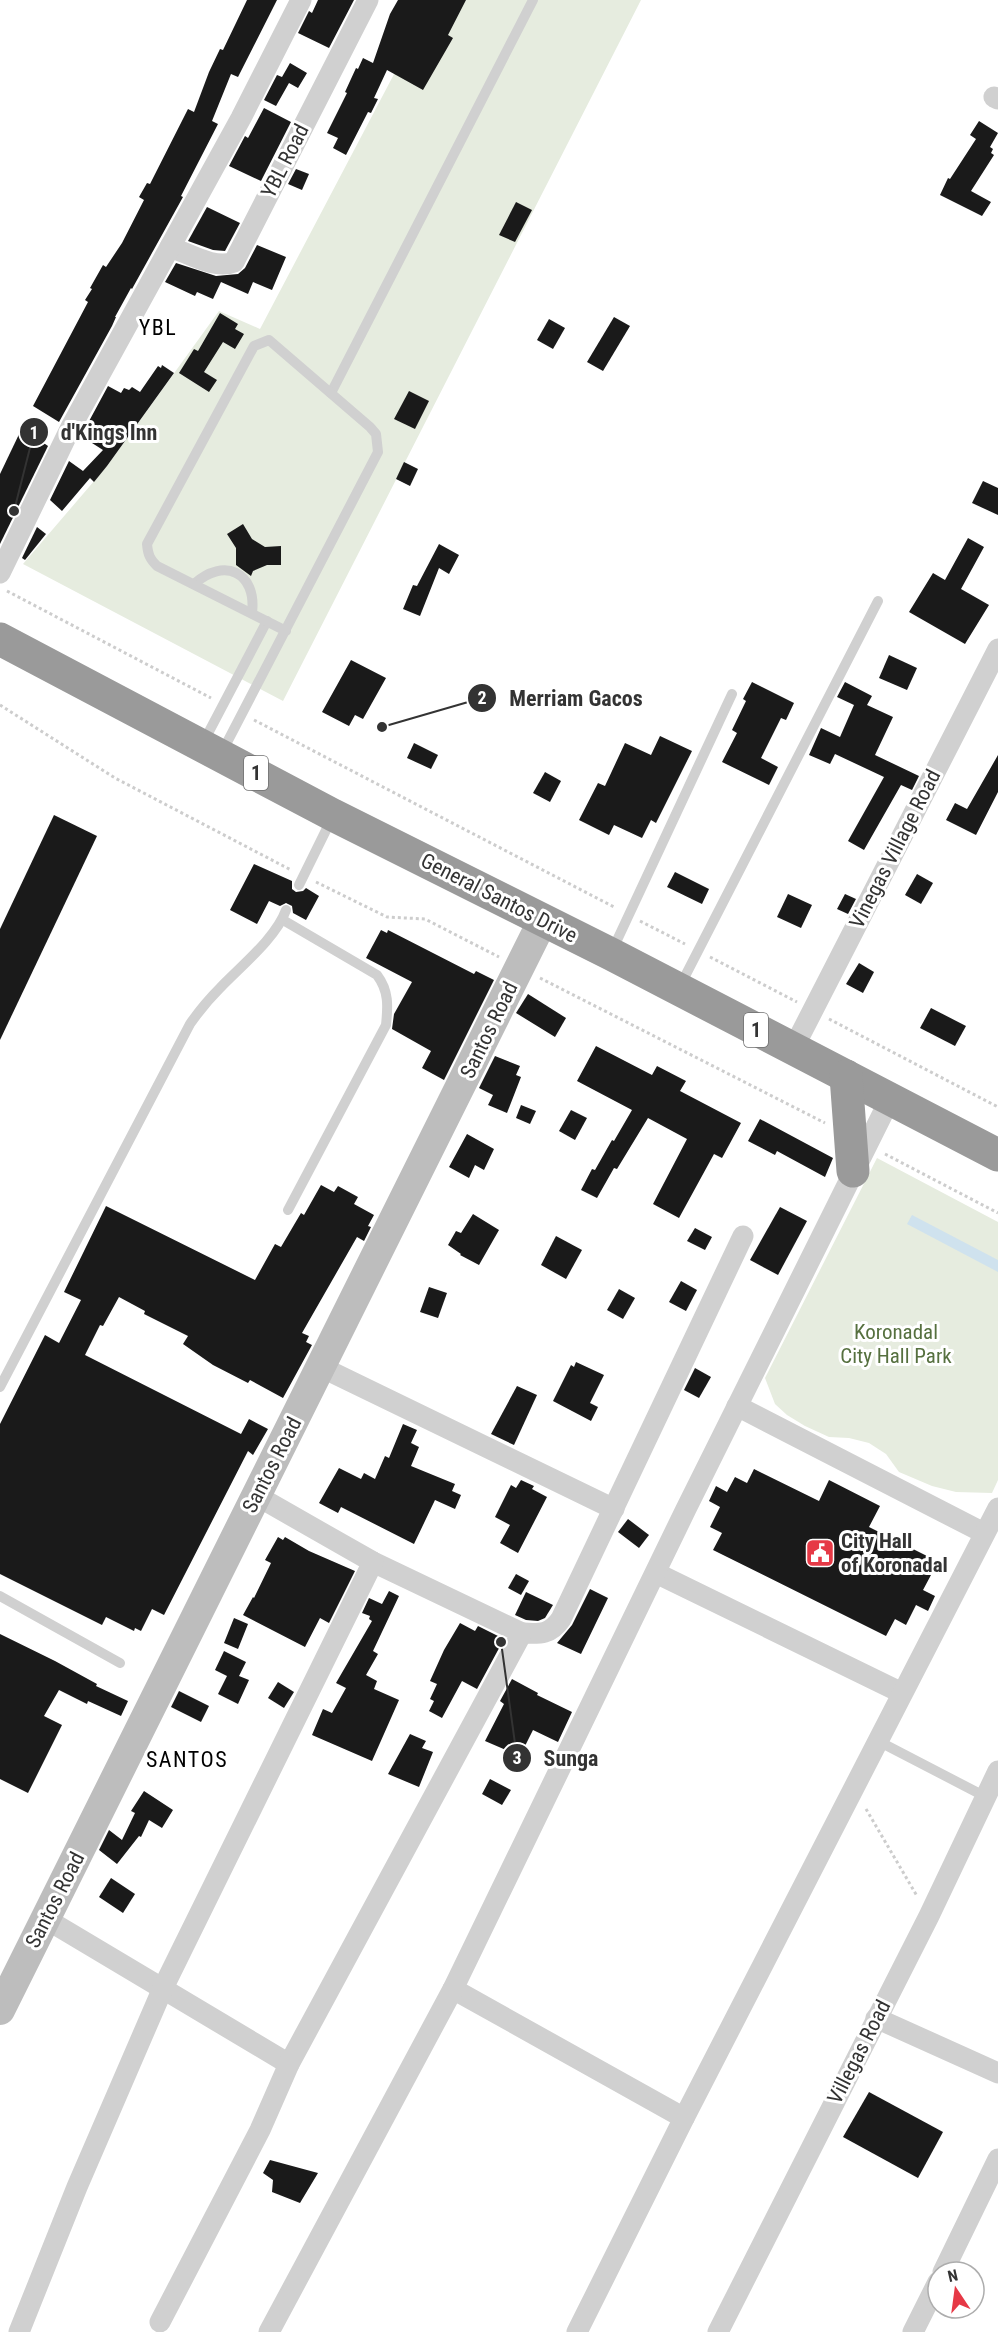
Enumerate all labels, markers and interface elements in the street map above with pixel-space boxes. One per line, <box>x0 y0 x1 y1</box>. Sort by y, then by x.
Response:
street label: YBL Road <box>256 120 314 202</box>
district label: YBL <box>139 315 177 340</box>
callout: d'Kings Inn <box>19 412 170 452</box>
text: d'Kings Inn <box>61 420 157 445</box>
text: 1 <box>29 422 39 443</box>
callout: Merriam Gacos <box>467 678 654 718</box>
text: Merriam Gacos <box>509 686 643 711</box>
text: 2 <box>477 687 487 708</box>
road number: 1 <box>244 756 268 790</box>
street label: Vinegas Village Road <box>845 766 945 932</box>
street label: General Santos Drive <box>417 848 581 948</box>
street label: Santos Road <box>455 978 523 1082</box>
road number: 1 <box>744 1013 768 1047</box>
park label: Koronadal City Hall Park <box>840 1320 952 1368</box>
street label: Santos Road <box>238 1413 306 1517</box>
place label: City Hall of Koronadal <box>841 1529 948 1577</box>
public building icon: City Hall of Koronadal <box>804 1537 836 1569</box>
callout: Sunga <box>502 1738 611 1778</box>
text: Sunga <box>544 1746 598 1771</box>
district label: SANTOS <box>146 1747 228 1772</box>
text: 3 <box>512 1747 522 1768</box>
street label: Santos Road <box>21 1848 89 1952</box>
street label: Villegas Road <box>823 1996 895 2108</box>
north arrow <box>926 2260 986 2320</box>
text: N <box>946 2266 960 2286</box>

